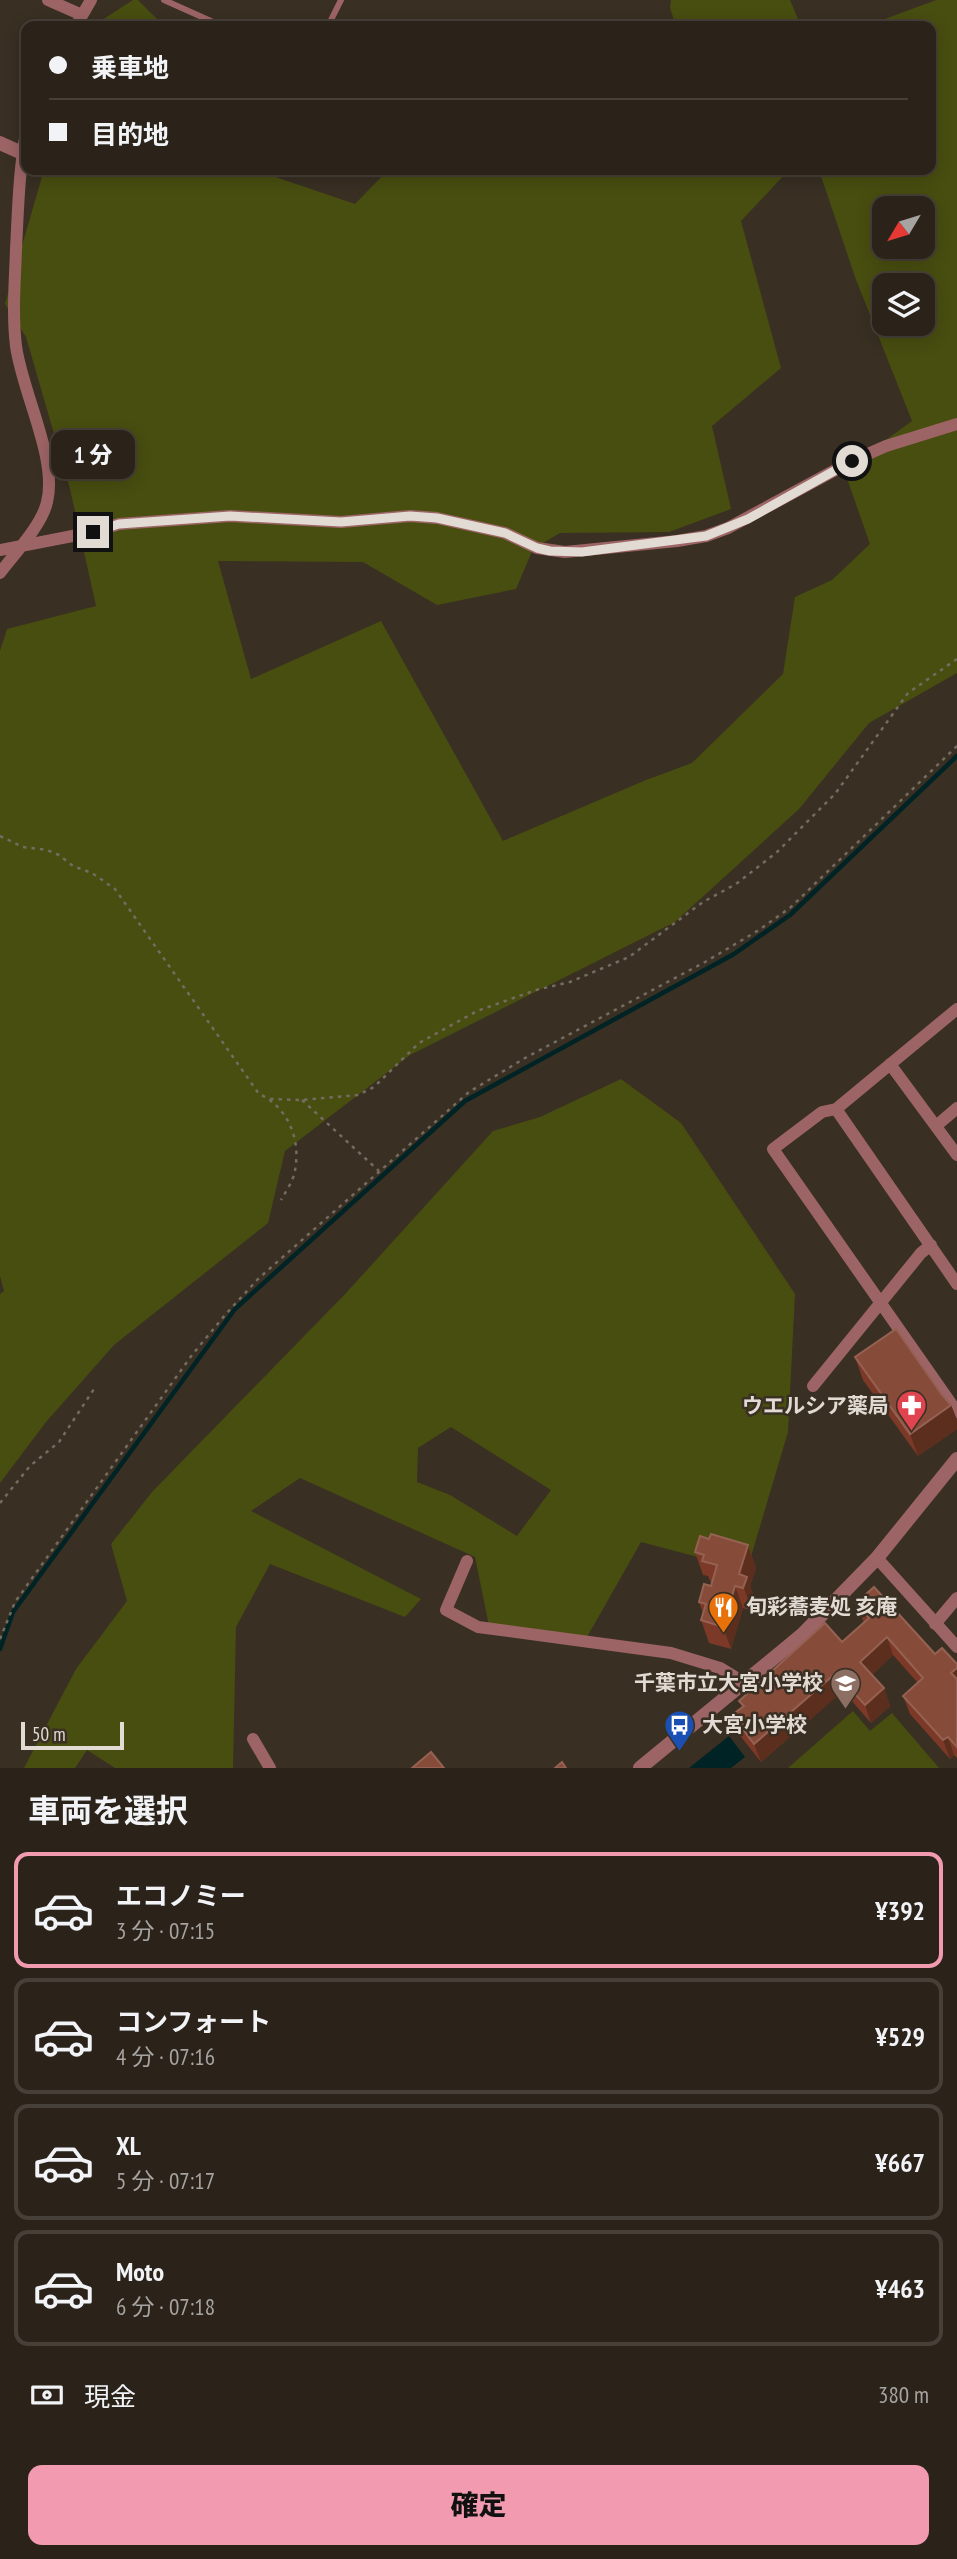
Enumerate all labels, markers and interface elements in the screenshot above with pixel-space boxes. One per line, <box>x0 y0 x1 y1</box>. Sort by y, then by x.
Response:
text: 乗車地 <box>91 51 169 84</box>
text: 目的地 <box>91 118 169 151</box>
north arrow <box>872 196 934 259</box>
map controls <box>872 196 935 336</box>
button: layers <box>872 273 935 336</box>
callout: 1 分 <box>51 430 135 480</box>
text: 1 分 <box>74 440 112 469</box>
route start <box>836 445 868 477</box>
route end <box>77 516 109 548</box>
pharmacy icon: ウエルシア薬局 <box>895 1389 929 1433</box>
place label: ウエルシア薬局 <box>742 1392 889 1419</box>
restaurant icon: 旬彩蕎麦処 亥庵 <box>706 1590 740 1634</box>
place label: 旬彩蕎麦処 亥庵 <box>746 1593 897 1620</box>
school or university icon: 千葉市立大宮小学校 <box>829 1666 863 1710</box>
place label: 千葉市立大宮小学校 <box>634 1669 823 1696</box>
bus stop icon: 大宮小学校 <box>662 1708 696 1752</box>
place label: 大宮小学校 <box>702 1711 807 1738</box>
scale bar <box>21 1719 124 1751</box>
text: 50 m <box>32 1722 66 1746</box>
text: 車両を選択 <box>28 1789 188 1831</box>
icon: car <box>32 1879 95 1942</box>
text: エコノミー <box>116 1879 246 1912</box>
text: ¥392 <box>875 1894 925 1927</box>
text: 3 分 · 07:15 <box>116 1916 215 1945</box>
icon: car <box>32 2005 95 2068</box>
text: コンフォート <box>116 2005 271 2038</box>
text: ¥529 <box>875 2020 925 2053</box>
text: 4 分 · 07:16 <box>116 2042 215 2071</box>
text: XL <box>116 2129 141 2162</box>
icon: car <box>32 2131 95 2194</box>
text: ¥667 <box>875 2146 925 2179</box>
text: 5 分 · 07:17 <box>116 2166 215 2195</box>
text: Moto <box>116 2255 164 2288</box>
icon: car <box>32 2257 95 2320</box>
text: ¥463 <box>875 2272 925 2305</box>
text: 6 分 · 07:18 <box>116 2292 215 2321</box>
icon: cash <box>28 2376 66 2414</box>
text: 現金 <box>84 2380 136 2413</box>
text: 380 m <box>878 2380 929 2409</box>
button: 確定 <box>28 2465 929 2545</box>

